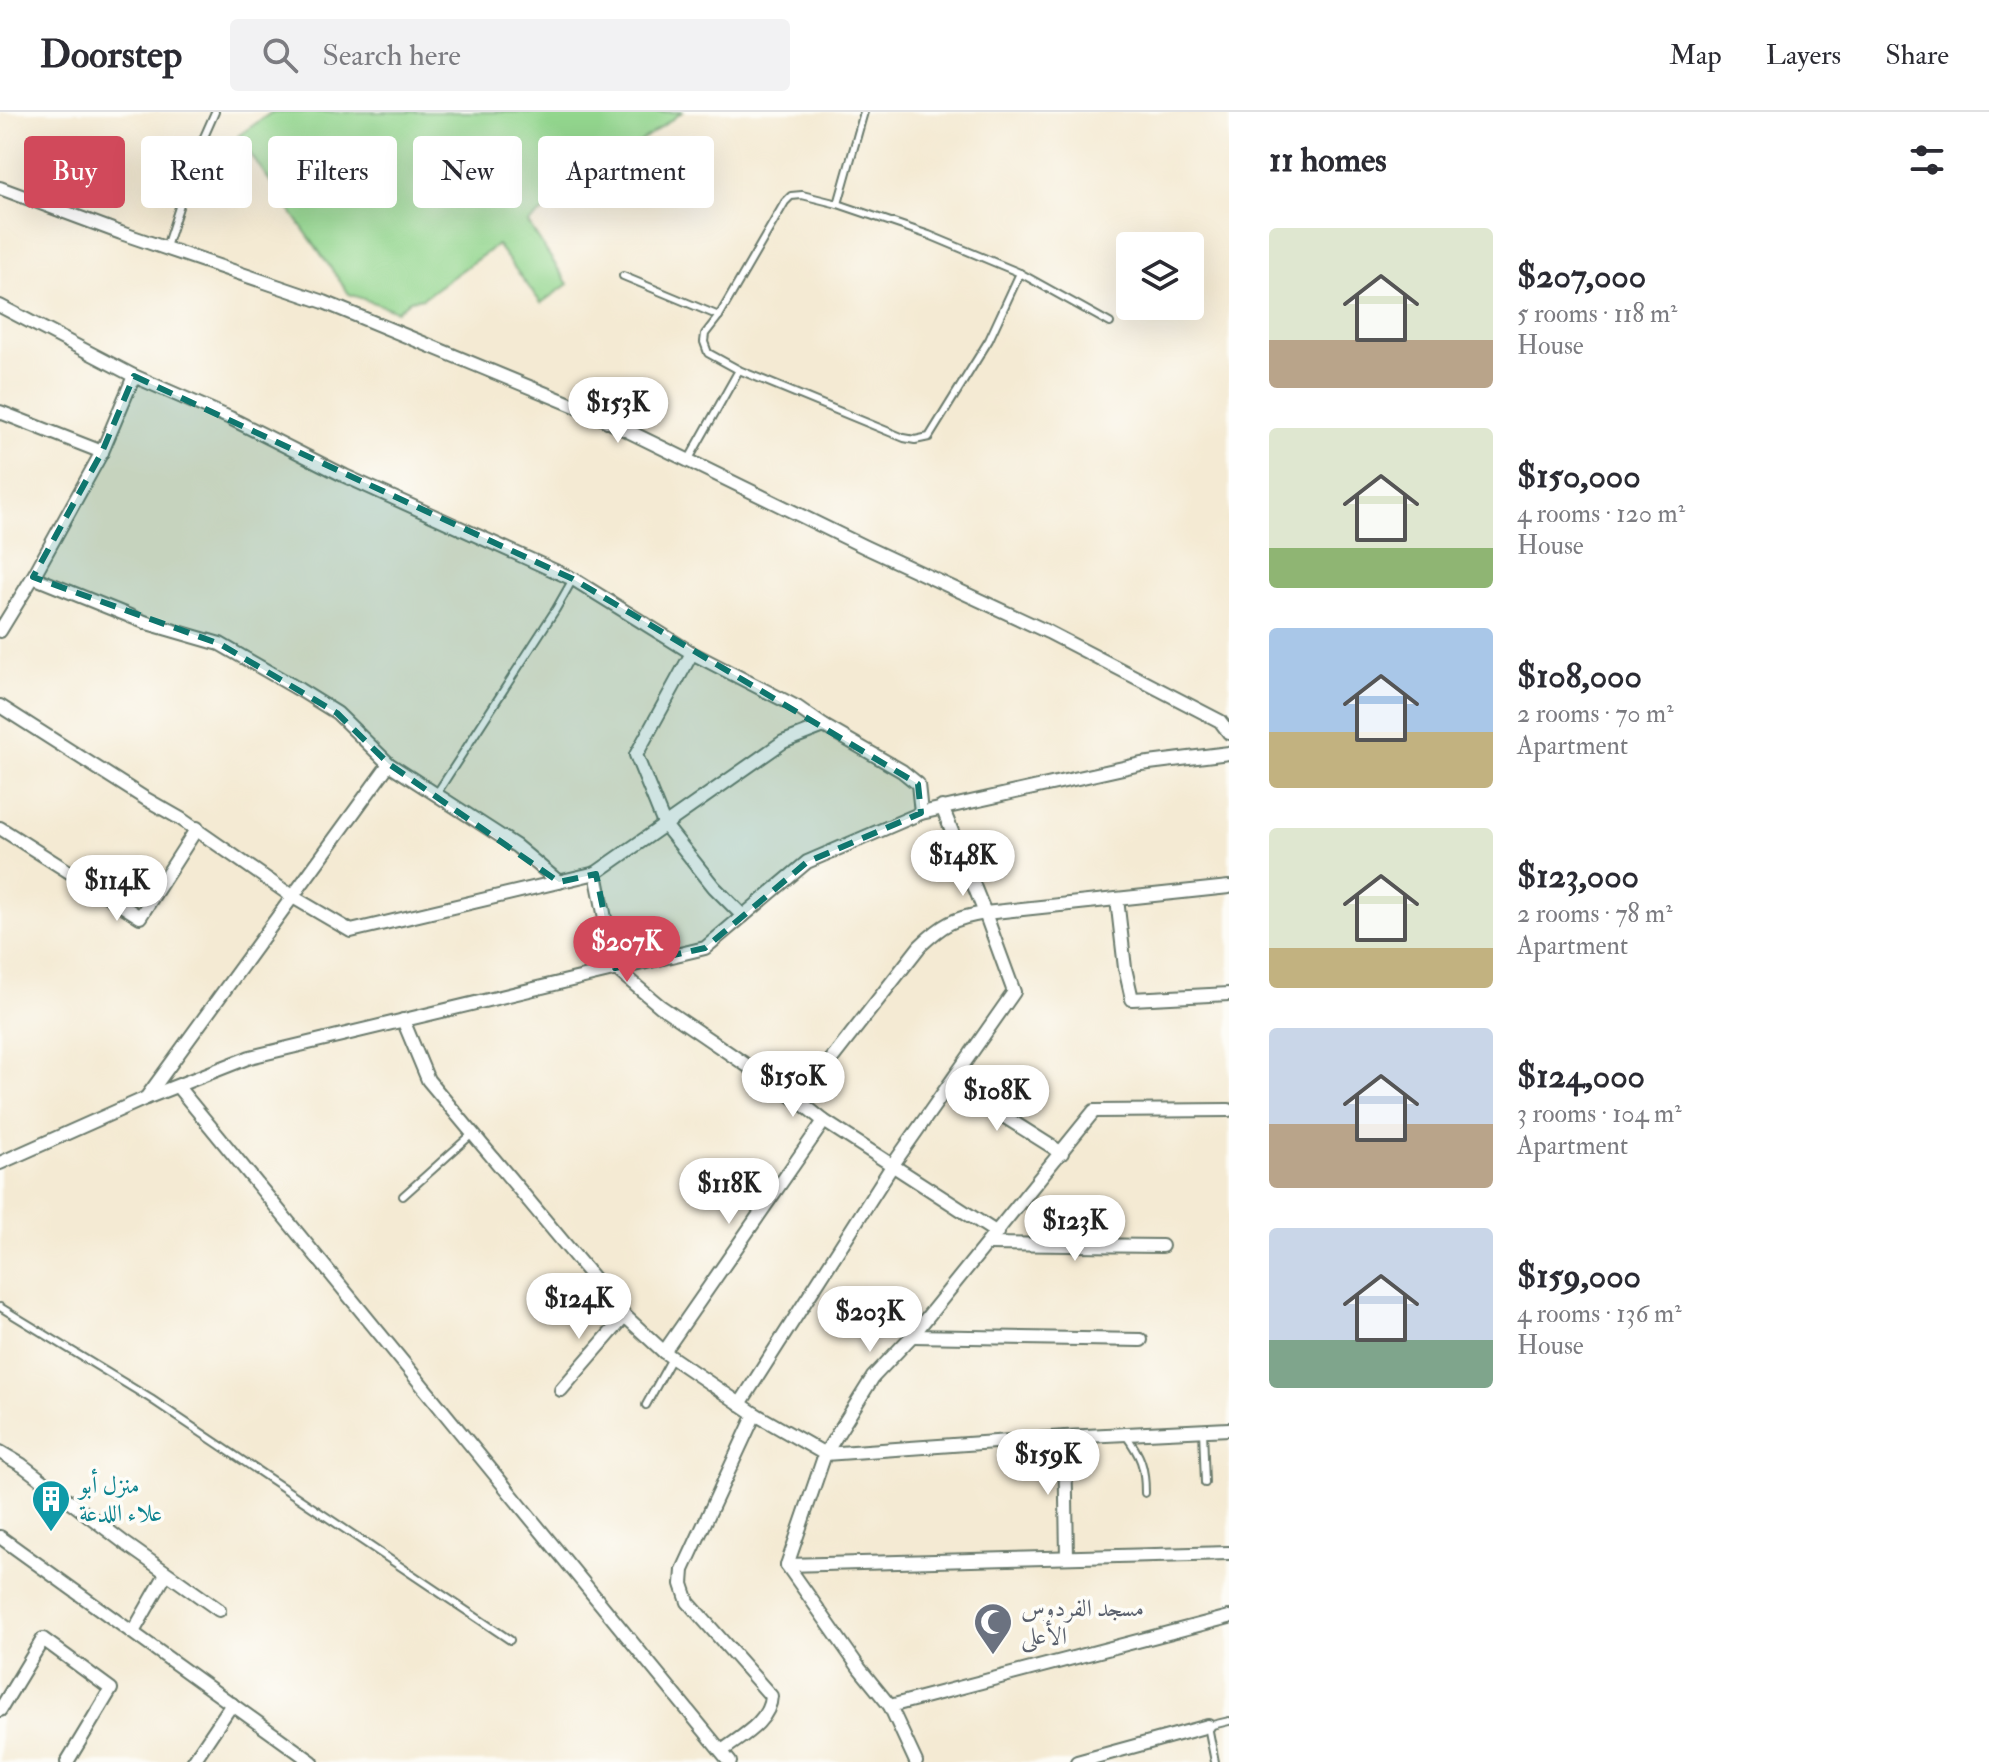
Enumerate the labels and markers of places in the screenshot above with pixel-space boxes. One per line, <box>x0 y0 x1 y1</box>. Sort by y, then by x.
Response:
pin: $153K <box>562 377 674 445</box>
pin: $148K <box>907 830 1019 898</box>
pin: $114K <box>61 855 173 923</box>
pin: $207K <box>571 916 683 984</box>
pin: $150K <box>737 1051 849 1119</box>
pin: $108K <box>941 1065 1053 1133</box>
pin: $118K <box>673 1158 785 1226</box>
pin: $123K <box>1019 1195 1131 1263</box>
pin: $124K <box>523 1273 635 1341</box>
pin: $203K <box>814 1286 926 1354</box>
pin: $159K <box>992 1429 1104 1497</box>
place label: منزل أبو علاء اللدعة <box>77 1468 162 1529</box>
building icon: منزل أبو علاء اللدعة <box>30 1478 72 1533</box>
place label: مسجد الفردوس الأعلى <box>1021 1593 1144 1653</box>
mosque icon: مسجد الفردوس الأعلى <box>972 1601 1014 1656</box>

